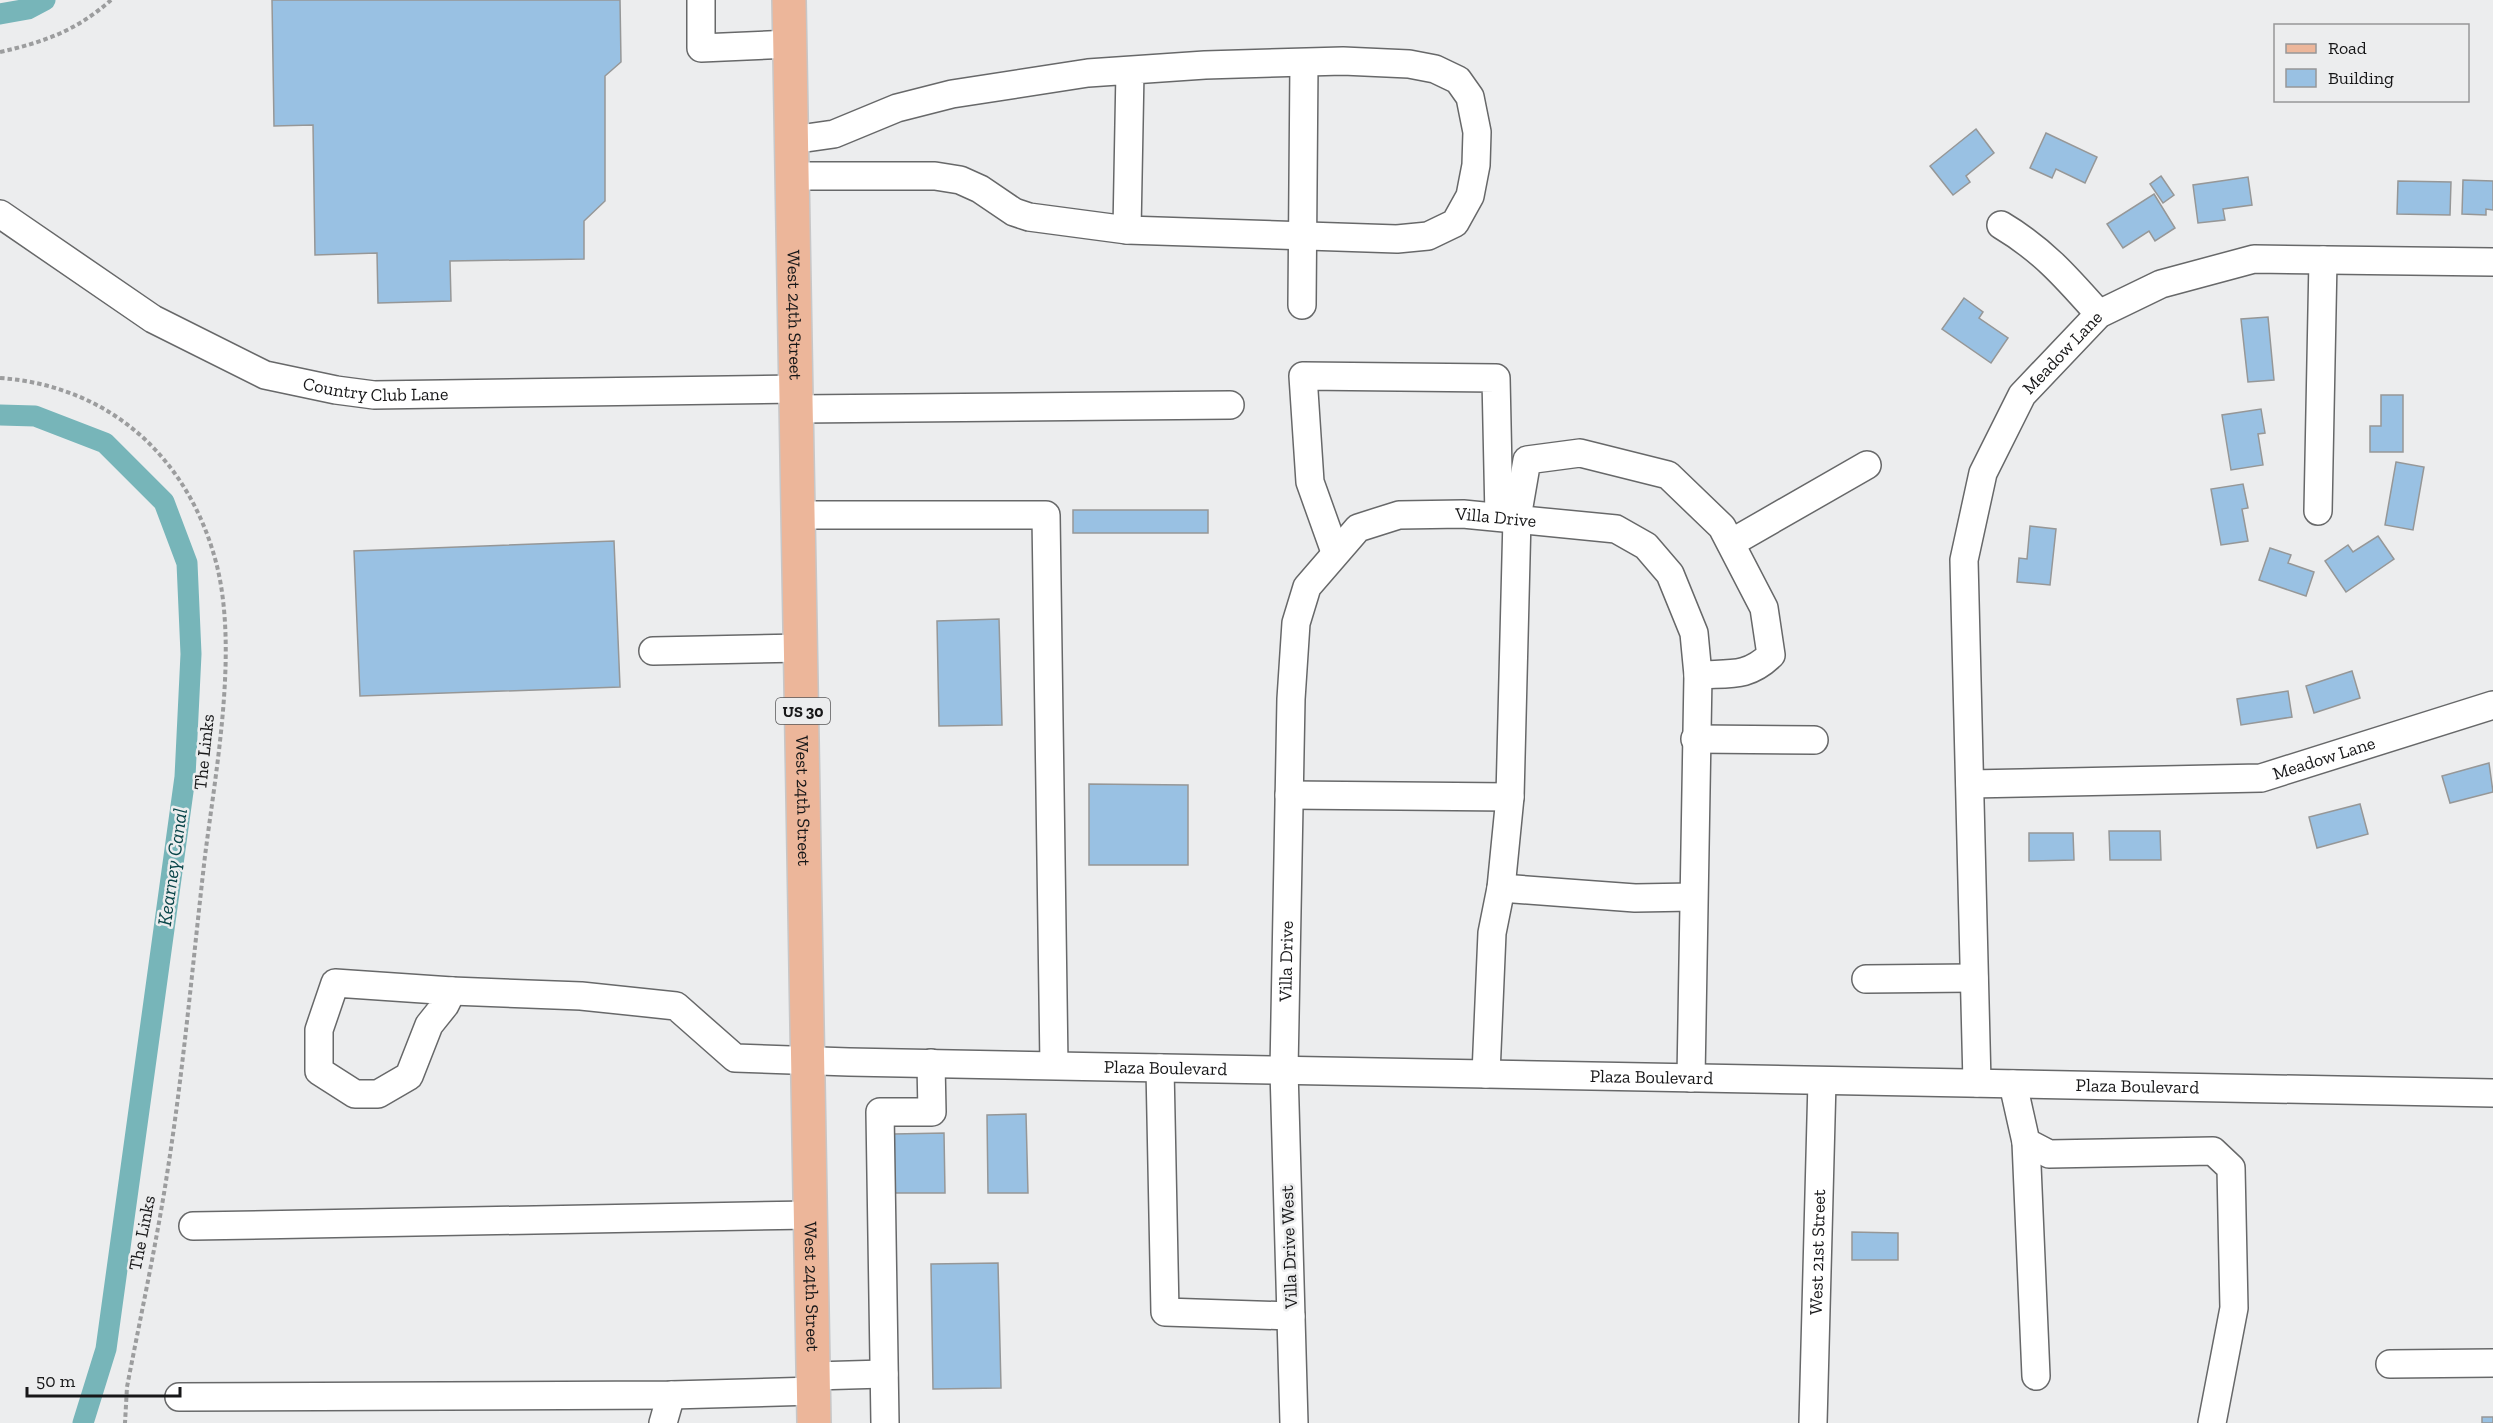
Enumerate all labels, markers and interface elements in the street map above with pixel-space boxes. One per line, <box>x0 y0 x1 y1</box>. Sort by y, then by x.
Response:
legend <box>2274 24 2469 102</box>
text: Road <box>2328 37 2367 59</box>
text: Building <box>2328 67 2394 89</box>
street label: West 24th Street <box>782 250 807 381</box>
street label: Meadow Lane <box>2018 306 2107 399</box>
street label: Country Club Lane <box>301 372 448 406</box>
street label: Villa Drive <box>1454 503 1537 532</box>
road number: US 30 <box>776 698 830 724</box>
street label: The Links <box>189 713 219 791</box>
street label: Meadow Lane <box>2270 732 2378 785</box>
street label: West 24th Street <box>791 736 815 867</box>
water label: Kearney Canal <box>152 807 192 927</box>
street label: Villa Drive <box>1274 920 1298 1003</box>
street label: Plaza Boulevard <box>1104 1056 1228 1080</box>
street label: Plaza Boulevard <box>1590 1065 1714 1089</box>
street label: Plaza Boulevard <box>2075 1074 2199 1098</box>
street label: Villa Drive West <box>1276 1185 1302 1310</box>
street label: West 21st Street <box>1805 1189 1830 1315</box>
street label: The Links <box>124 1193 160 1273</box>
street label: West 24th Street <box>799 1221 824 1352</box>
scale bar <box>27 1360 180 1398</box>
text: 50 m <box>36 1370 76 1392</box>

